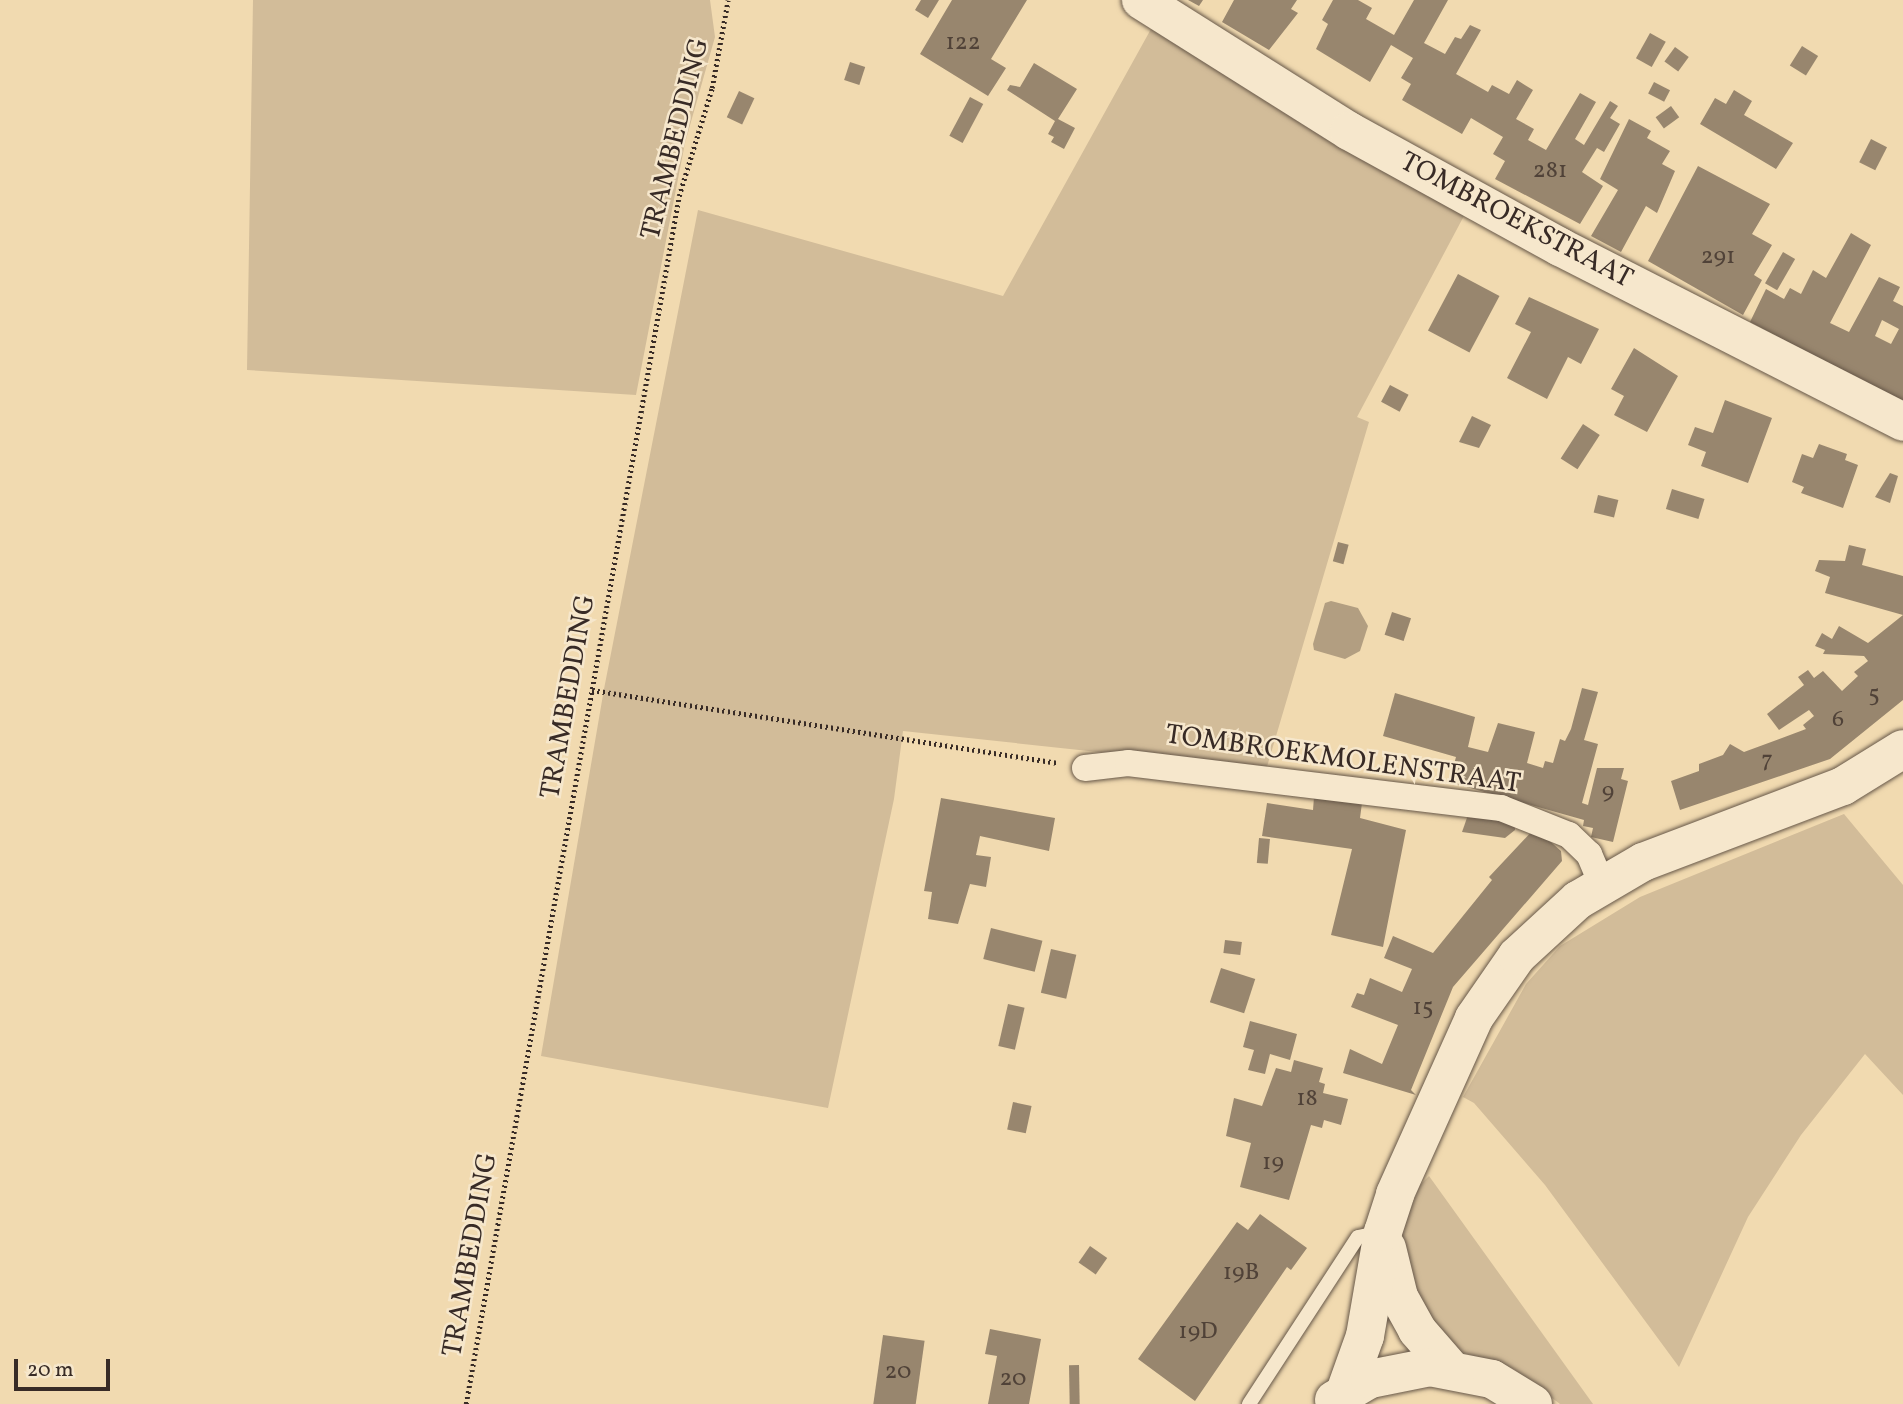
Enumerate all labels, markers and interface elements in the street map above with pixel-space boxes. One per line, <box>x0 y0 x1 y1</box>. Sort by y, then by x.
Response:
house number: 122 <box>945 30 981 58</box>
street label: TRAMBEDDING <box>635 35 717 243</box>
street label: TOMBROEKSTRAAT <box>1394 145 1638 297</box>
house number: 281 <box>1533 158 1567 186</box>
house number: 291 <box>1701 244 1735 272</box>
street label: TRAMBEDDING <box>534 592 604 802</box>
house number: 5 <box>1868 682 1880 710</box>
house number: 6 <box>1832 707 1844 735</box>
street label: TOMBROEKMOLENSTRAAT <box>1163 718 1523 802</box>
house number: 7 <box>1761 748 1773 776</box>
house number: 9 <box>1602 779 1614 807</box>
house number: 15 <box>1413 995 1433 1023</box>
house number: 18 <box>1296 1086 1318 1114</box>
street label: TRAMBEDDING <box>436 1150 506 1360</box>
house number: 19 <box>1262 1150 1284 1178</box>
house number: 19B <box>1223 1260 1259 1288</box>
house number: 19D <box>1178 1319 1218 1347</box>
scale bar <box>18 1344 114 1388</box>
text: 20 m <box>27 1356 73 1385</box>
house number: 20 <box>884 1359 912 1387</box>
house number: 20 <box>999 1366 1027 1394</box>

